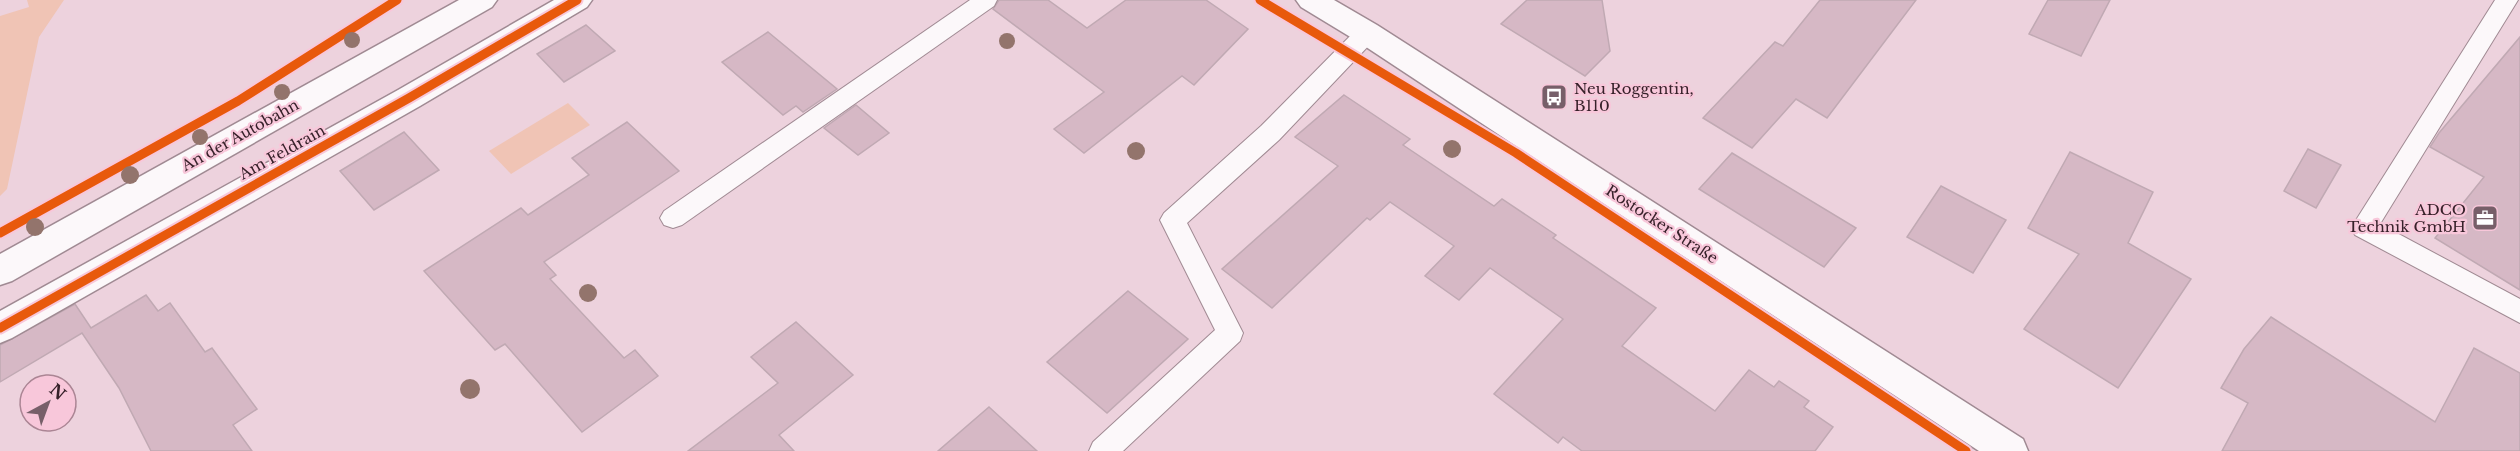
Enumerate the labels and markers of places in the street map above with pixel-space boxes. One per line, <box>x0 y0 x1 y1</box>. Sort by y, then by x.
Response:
place label: Neu Roggentin, B110 <box>1574 79 1694 115</box>
bus stop icon: Neu Roggentin, B110 <box>1539 82 1569 112</box>
place label: ADCO Technik GmbH <box>2347 200 2466 236</box>
office icon: ADCO Technik GmbH <box>2470 203 2500 233</box>

